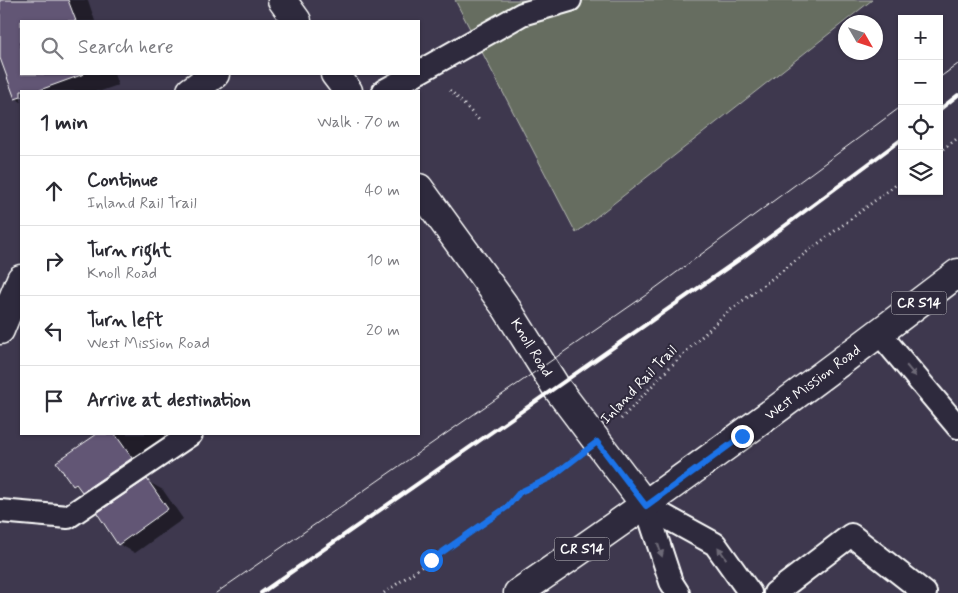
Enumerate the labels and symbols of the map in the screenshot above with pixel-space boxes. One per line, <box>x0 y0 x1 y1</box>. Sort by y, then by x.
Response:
north arrow <box>838 15 883 60</box>
road number: CR S14 <box>892 292 946 314</box>
street label: Knoll Road <box>505 315 557 381</box>
street label: West Mission Road <box>761 340 865 426</box>
street label: Inland Rail Trail <box>596 341 682 429</box>
one-way arrow <box>905 364 916 377</box>
route end <box>731 425 754 448</box>
road number: CR S14 <box>554 538 610 560</box>
one-way arrow <box>657 543 665 558</box>
one-way arrow <box>717 546 727 560</box>
route start <box>420 549 443 572</box>

